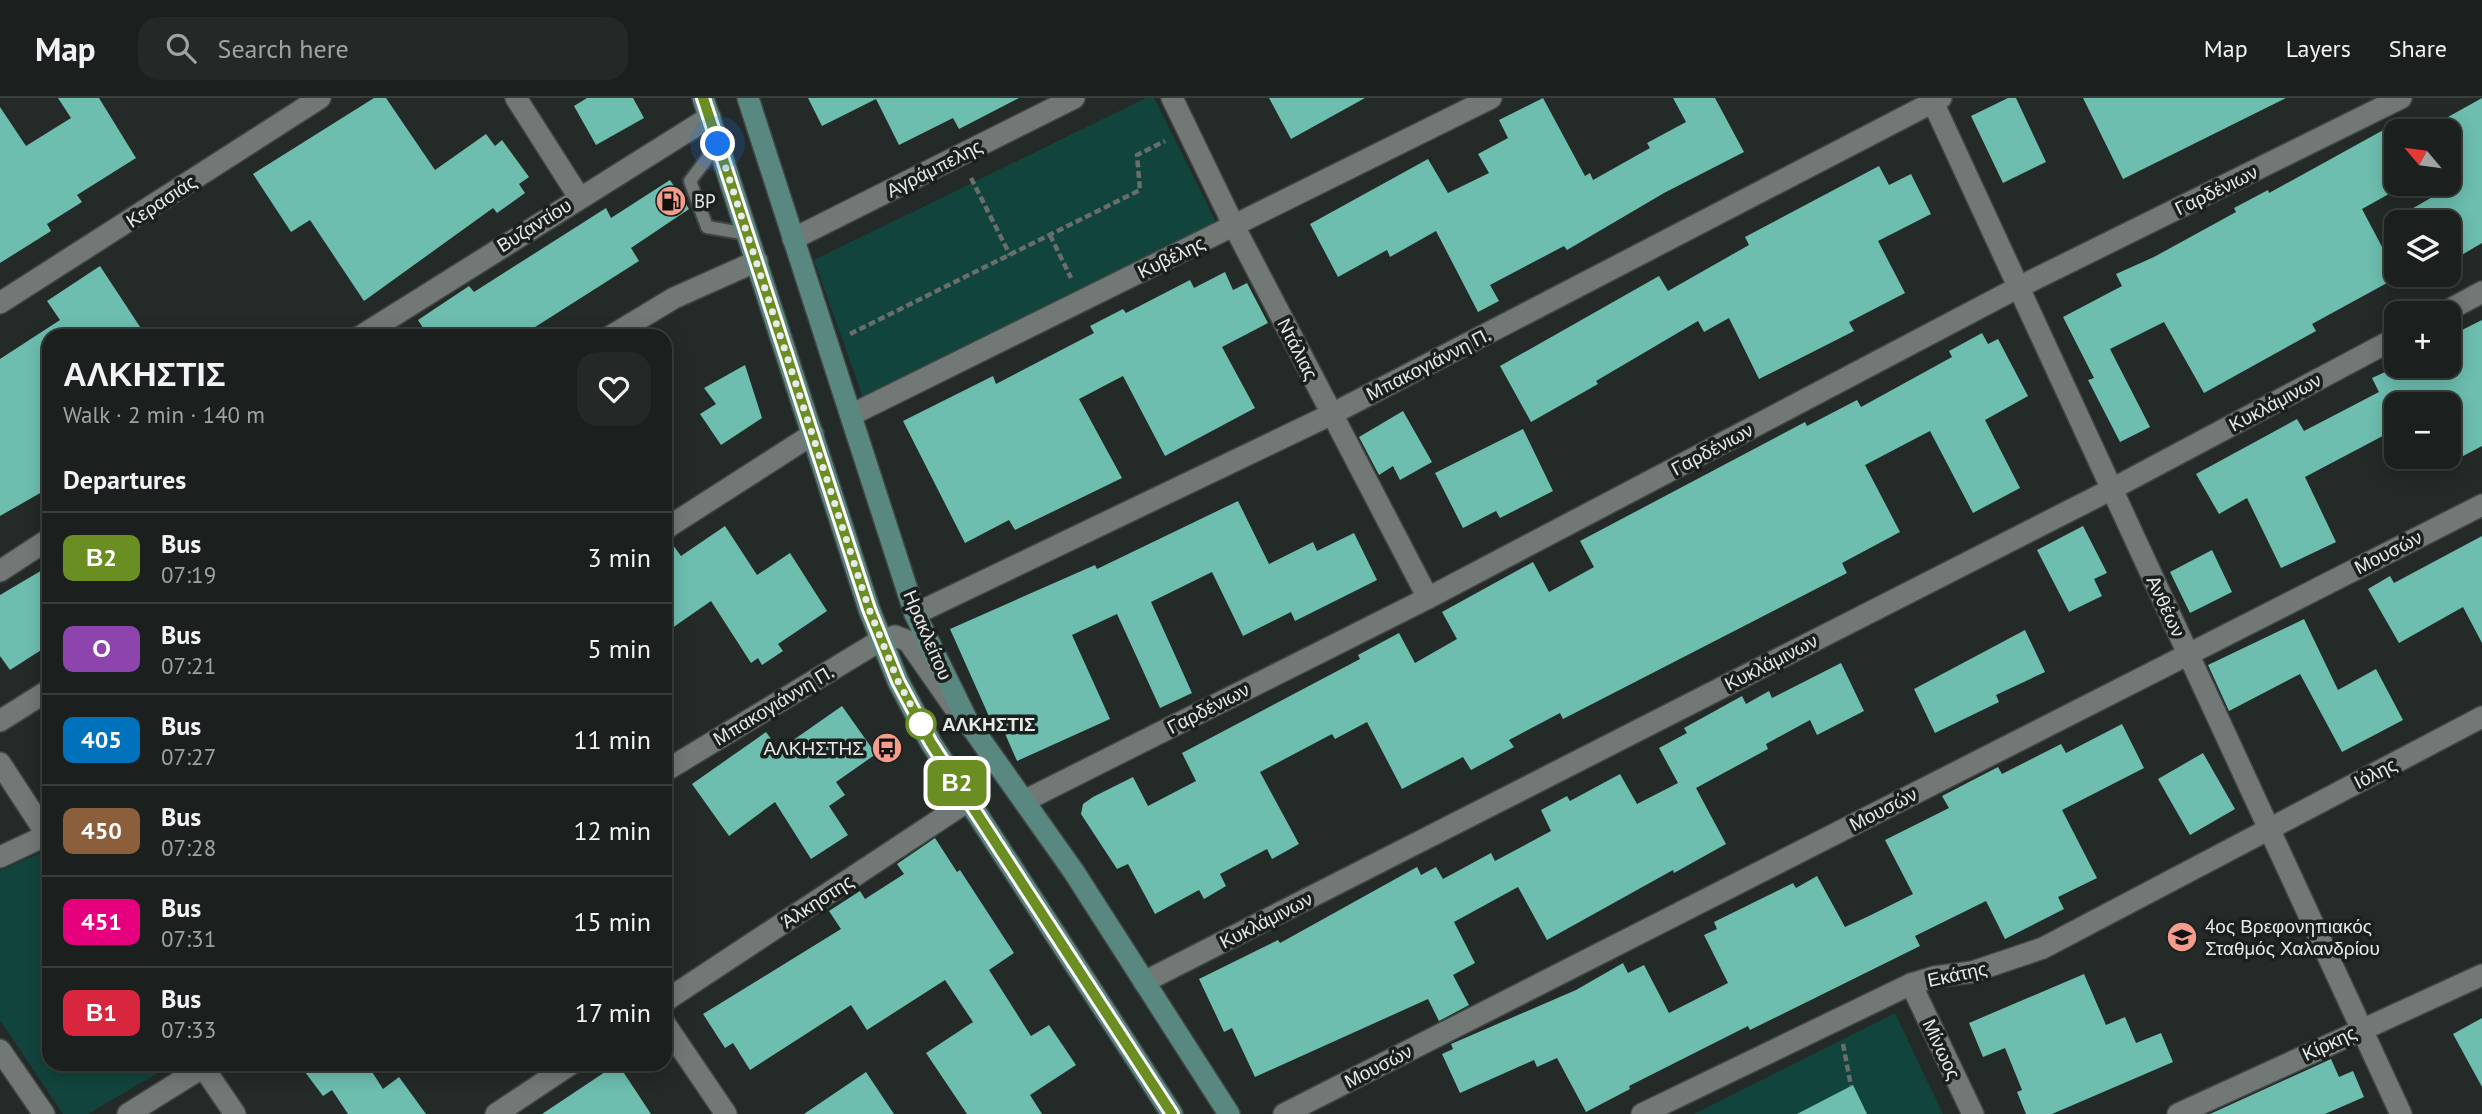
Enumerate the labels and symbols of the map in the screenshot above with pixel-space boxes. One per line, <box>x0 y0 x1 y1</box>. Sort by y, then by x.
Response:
north arrow <box>2384 119 2460 196</box>
your location <box>700 126 735 161</box>
street label: Αγράμπελης <box>882 134 986 202</box>
street label: Γαρδένιων <box>2171 160 2261 220</box>
street label: Κερασιάς <box>121 169 201 233</box>
fuel station icon: BP <box>654 184 688 218</box>
place label: BP <box>694 189 716 213</box>
street label: Βυζαντίου <box>492 193 576 257</box>
street label: Κυβέλης <box>1134 231 1208 283</box>
street label: Ντάλιας <box>1272 314 1324 384</box>
street label: Μπακογιάννη Π. <box>1362 322 1494 406</box>
street label: Κυκλάμινων <box>2225 368 2325 436</box>
street label: Γαρδένιων <box>1667 417 1757 481</box>
street label: Μουσών <box>2350 525 2426 579</box>
street label: Ανθέων <box>2141 571 2191 641</box>
street label: Ηρακλείτου <box>898 586 958 684</box>
street label: Κυκλάμινων <box>1720 628 1822 696</box>
street label: Μπακογιάννη Π. <box>708 660 838 750</box>
street label: Γαρδένιων <box>1163 677 1253 739</box>
marker: ΑΛΚΗΣΤΙΣ <box>906 709 936 739</box>
place label: ΑΛΚΗΣΤΙΣ <box>942 712 1036 736</box>
bus stop icon: ΑΛΚΗΣΤΗΣ <box>870 731 904 765</box>
place label: ΑΛΚΗΣΤΗΣ <box>763 736 864 760</box>
street label: Ιόλης <box>2350 752 2400 794</box>
line badge: Β2 <box>926 760 988 806</box>
street label: Μουσών <box>1845 782 1921 836</box>
street label: Άλκηστης <box>776 869 858 933</box>
street label: Κυκλάμινων <box>1215 886 1317 954</box>
place label: 4ος Βρεφονηπιακός Σταθμός Χαλανδρίου <box>2205 914 2380 960</box>
school or university icon: 4ος Βρεφονηπιακός Σταθμός Χαλανδρίου <box>2165 920 2199 954</box>
street label: Εκάτης <box>1925 956 1989 992</box>
street label: Μίνωος <box>1918 1015 1966 1083</box>
street label: Κίρκης <box>2298 1020 2360 1066</box>
street label: Μουσών <box>1340 1039 1416 1093</box>

